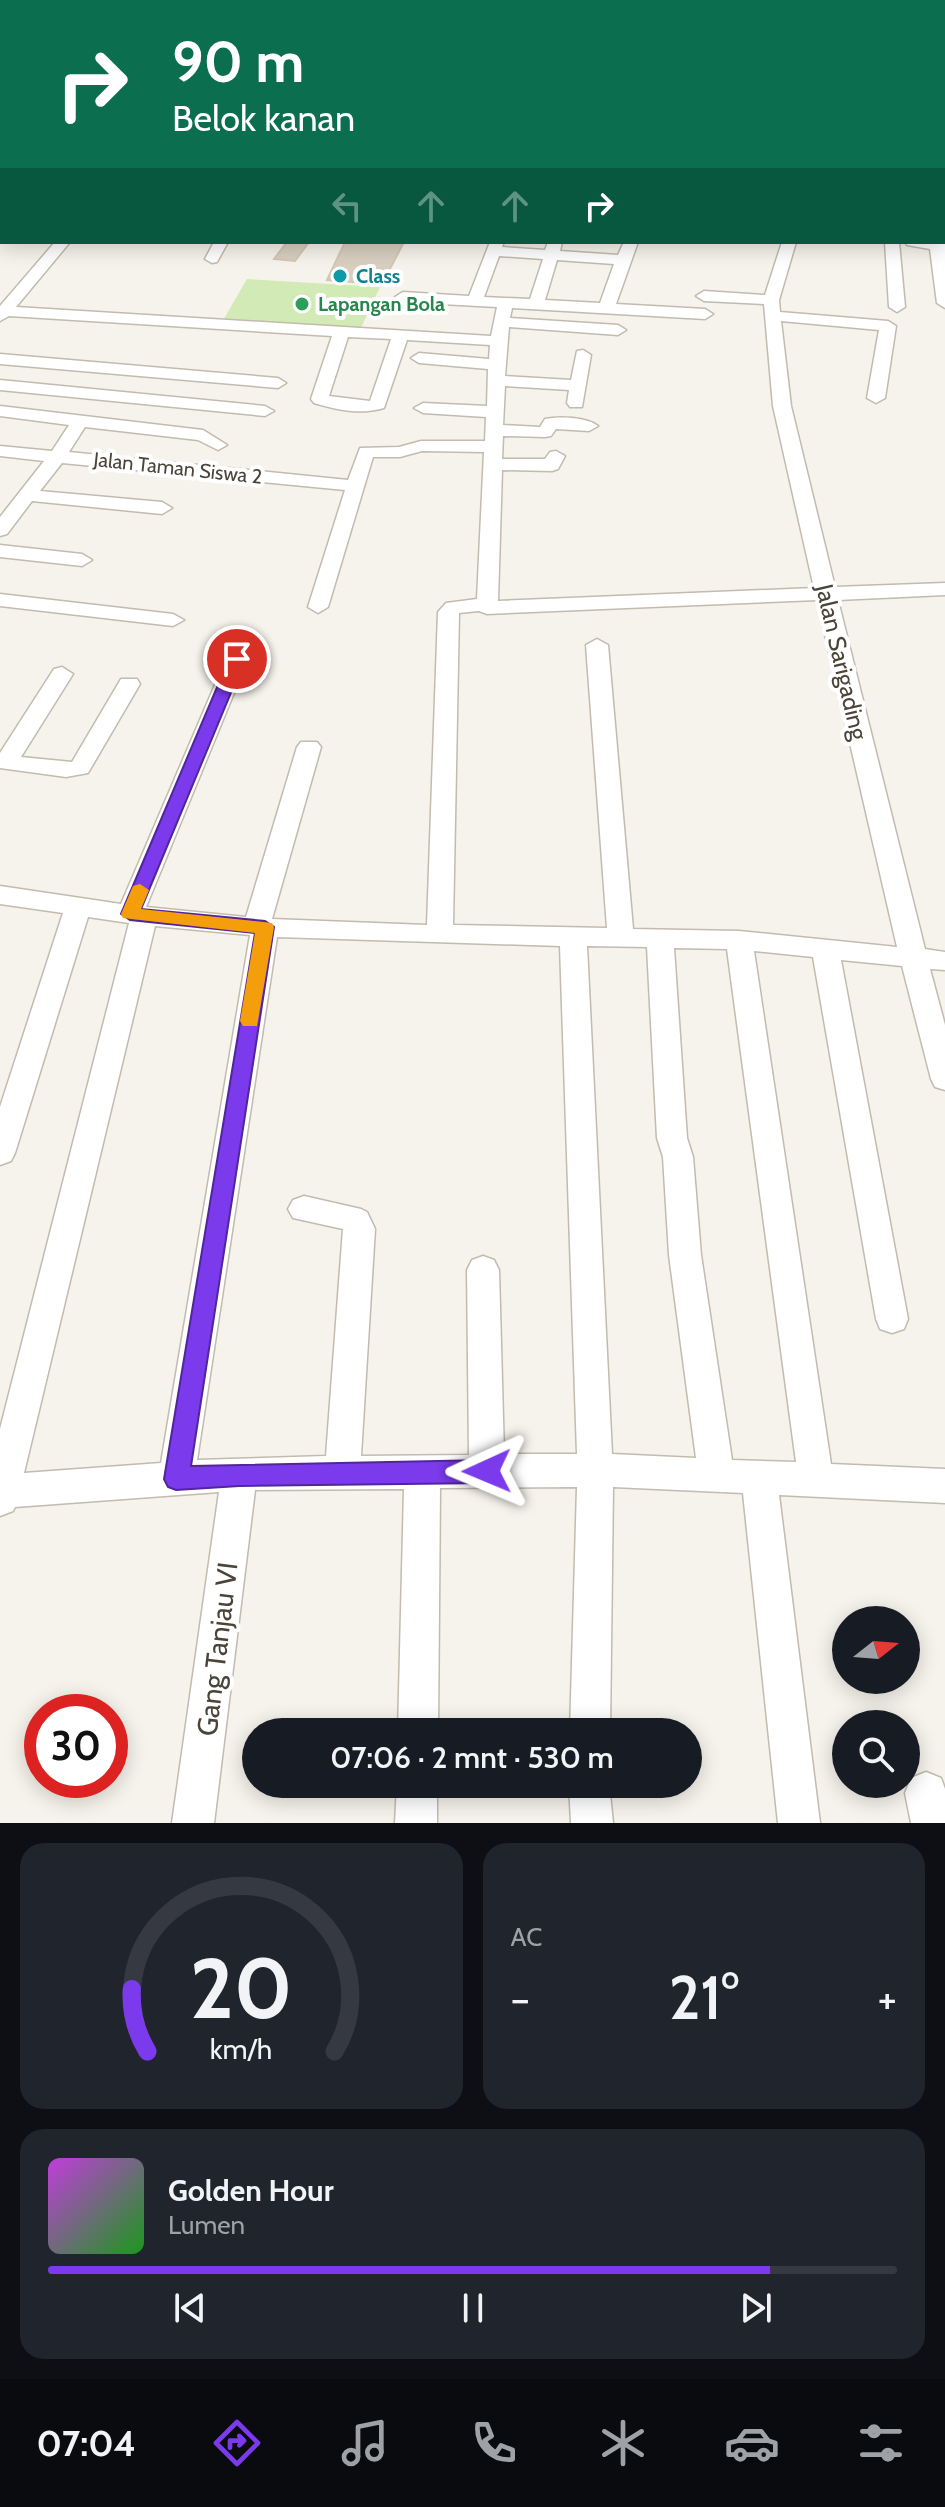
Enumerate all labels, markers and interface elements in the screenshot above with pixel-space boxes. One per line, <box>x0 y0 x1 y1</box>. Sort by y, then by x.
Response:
text: 90 m <box>172 28 304 96</box>
icon: right <box>40 32 144 136</box>
text: Belok kanan <box>172 96 355 140</box>
icon: left <box>325 184 369 228</box>
icon: ahead <box>409 184 453 228</box>
icon: ahead <box>493 184 537 228</box>
icon: right <box>577 184 621 228</box>
place label: Class <box>356 264 400 288</box>
marker: Class <box>331 267 349 285</box>
place label: Lapangan Bola <box>318 292 445 316</box>
marker: Lapangan Bola <box>293 295 311 313</box>
street label: Jalan Taman Siswa 2 <box>91 447 264 489</box>
street label: Jalan Sarigading <box>810 580 874 744</box>
pin <box>203 625 271 693</box>
icon: arrive <box>215 637 259 681</box>
position arrow <box>445 1429 529 1513</box>
street label: Gang Tanjau VI <box>189 1560 245 1738</box>
north arrow <box>832 1606 920 1694</box>
map controls <box>832 1606 920 1798</box>
speed limit sign: 30 <box>24 1694 128 1798</box>
button: search <box>832 1710 920 1798</box>
text: 07:06 · 2 mnt · 530 m <box>330 1739 614 1776</box>
text: AC <box>511 1921 542 1953</box>
text: 20 <box>190 1938 293 2039</box>
text: 21° <box>669 1961 739 2034</box>
text: − <box>511 1972 530 2025</box>
text: + <box>878 1972 897 2025</box>
text: km/h <box>210 2031 273 2066</box>
text: Golden Hour <box>168 2172 334 2209</box>
text: Lumen <box>168 2209 245 2241</box>
icon: previous <box>168 2286 212 2330</box>
icon: pause <box>451 2286 495 2330</box>
icon: next <box>734 2286 778 2330</box>
icon: directions <box>209 2415 265 2471</box>
icon: music <box>337 2415 393 2471</box>
icon: phone <box>466 2415 522 2471</box>
icon: climate <box>595 2415 651 2471</box>
icon: car <box>724 2415 780 2471</box>
icon: filters <box>853 2415 909 2471</box>
text: 07:04 <box>36 2421 136 2465</box>

